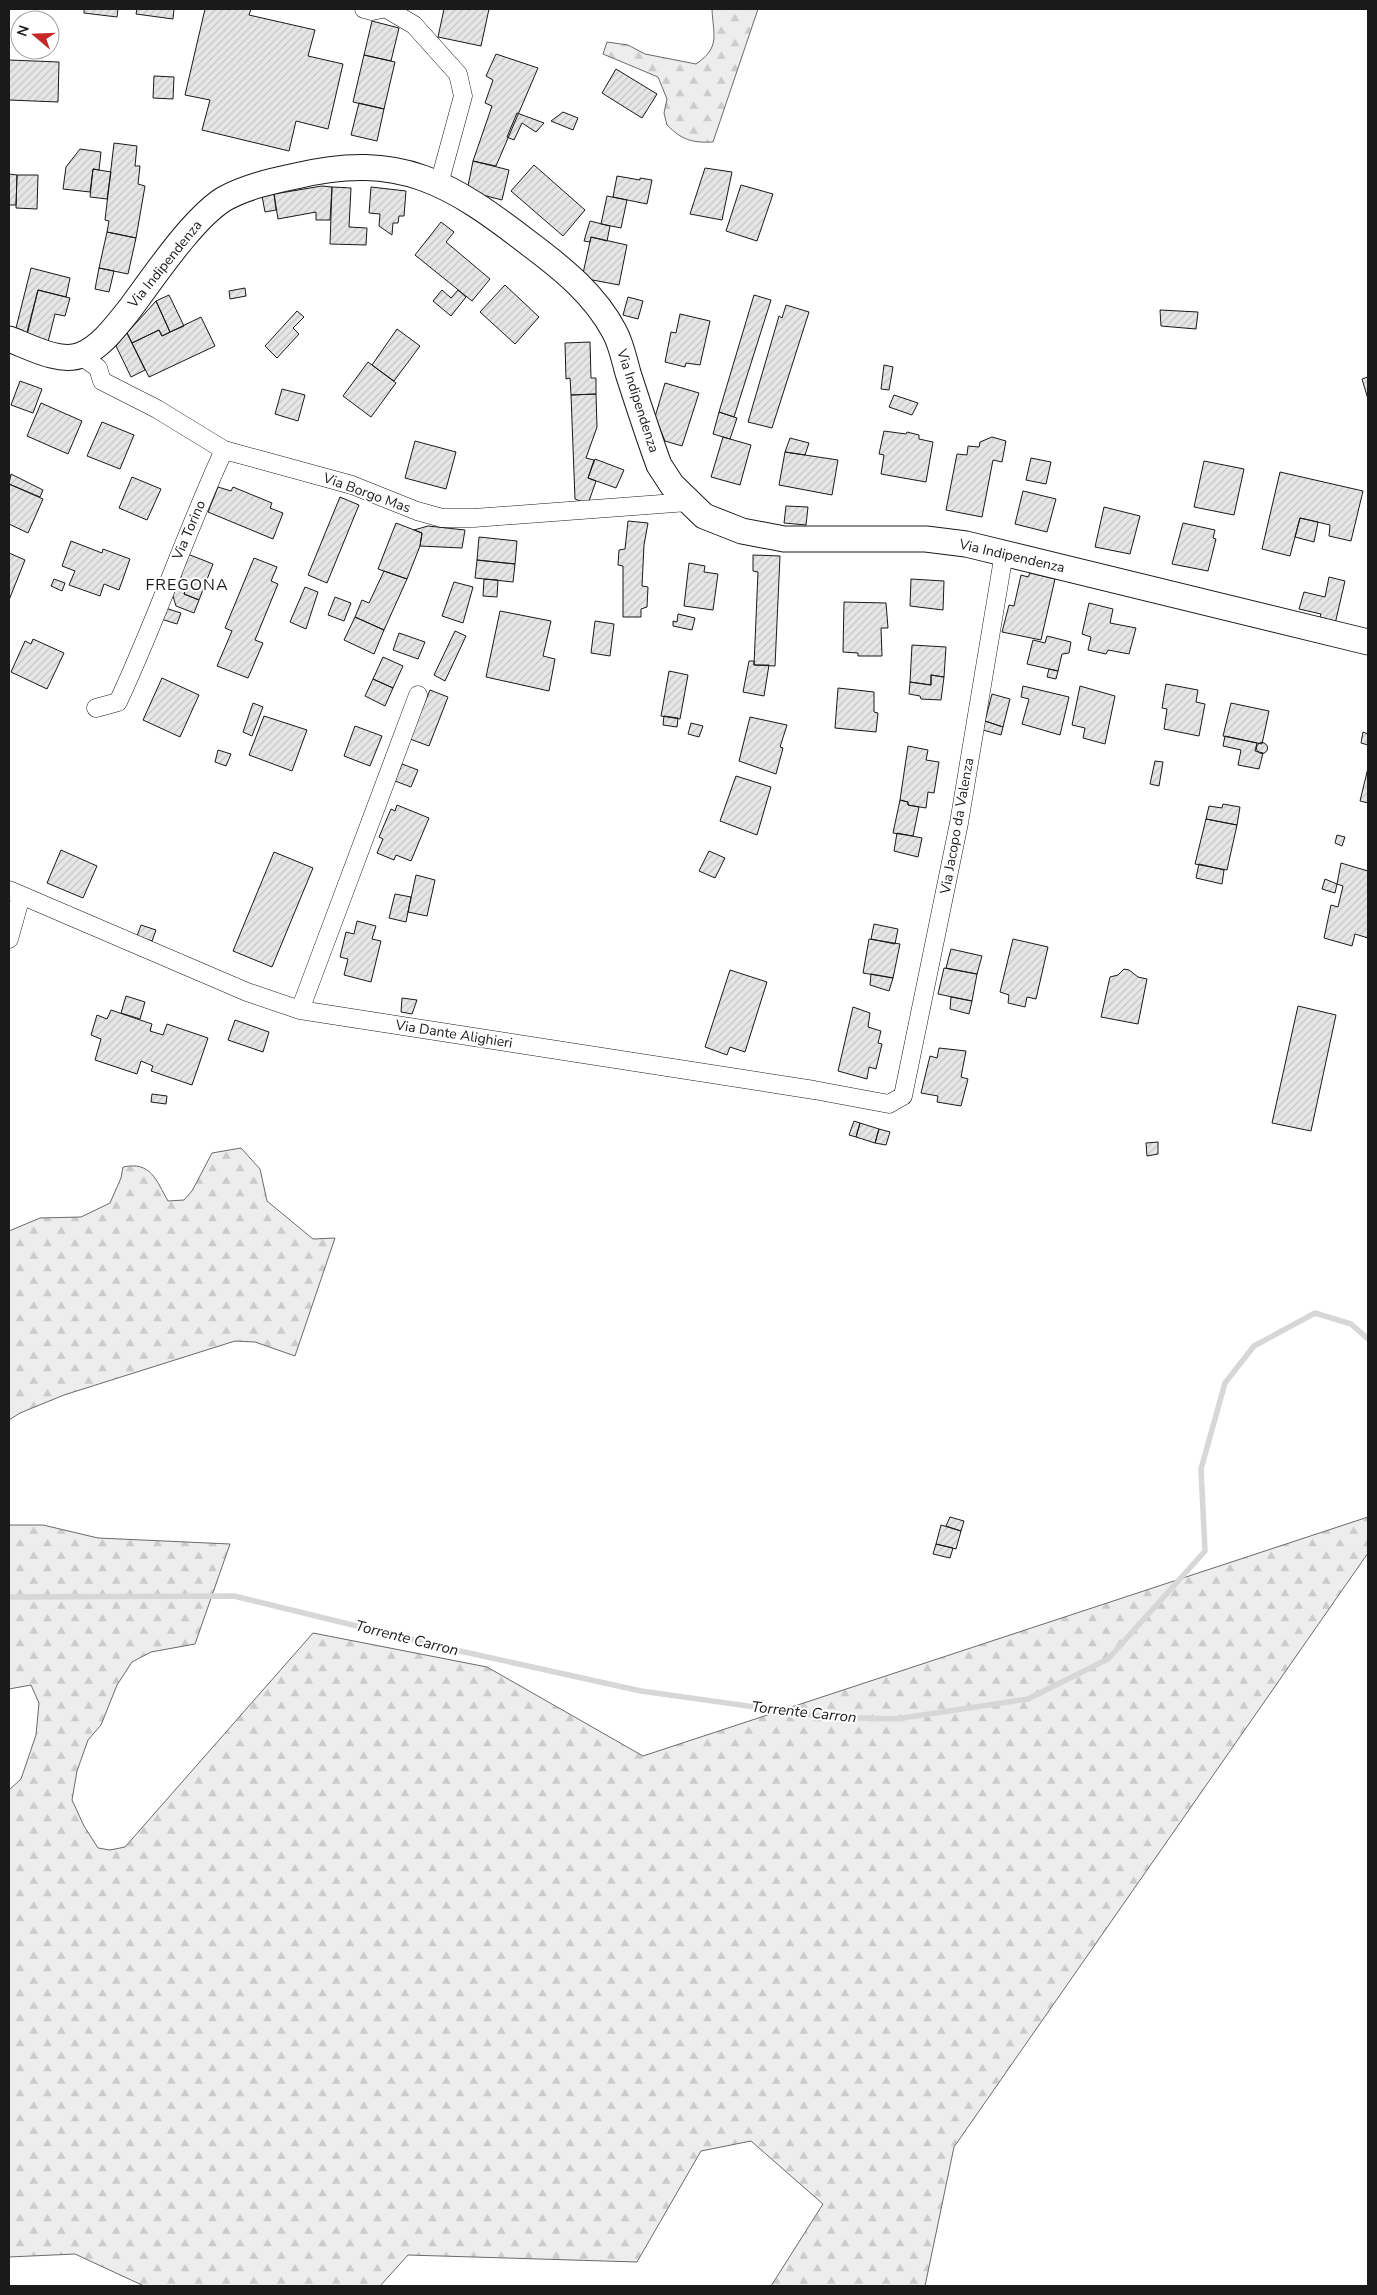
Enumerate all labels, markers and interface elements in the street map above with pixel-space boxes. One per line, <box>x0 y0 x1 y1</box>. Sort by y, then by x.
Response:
north arrow <box>10 10 60 60</box>
text: N <box>12 23 34 39</box>
street label: Via Indipendenza <box>123 216 206 313</box>
street label: Via Indipendenza <box>612 346 664 455</box>
street label: Via Borgo Mas <box>320 468 414 518</box>
street label: Via Torino <box>168 497 210 564</box>
street label: Via Indipendenza <box>956 534 1067 577</box>
district label: FREGONA <box>145 574 229 596</box>
street label: Via Jacopo da Valenza <box>935 756 978 897</box>
street label: Via Dante Alighieri <box>393 1015 514 1053</box>
water label: Torrente Carron <box>353 1616 461 1660</box>
water label: Torrente Carron <box>750 1697 858 1727</box>

